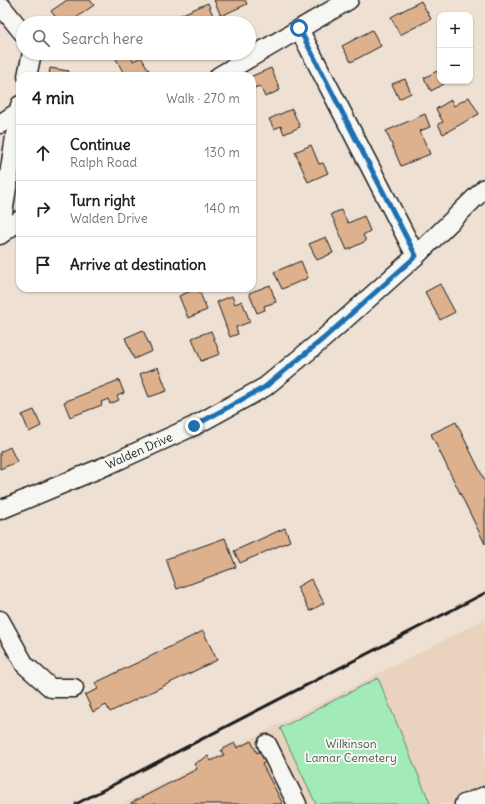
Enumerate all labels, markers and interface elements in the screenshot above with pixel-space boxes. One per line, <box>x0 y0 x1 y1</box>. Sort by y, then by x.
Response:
map controls <box>437 12 473 84</box>
button: + <box>437 12 473 48</box>
search box <box>16 16 256 60</box>
route start <box>290 19 308 37</box>
icon: search <box>30 27 52 49</box>
text: Search here <box>62 29 143 48</box>
button: − <box>437 48 473 84</box>
text: 4 min <box>32 87 74 109</box>
text: Walk · 270 m <box>166 90 240 107</box>
text: Continue <box>70 135 131 154</box>
icon: ahead <box>32 142 54 164</box>
text: 130 m <box>204 144 240 161</box>
text: Ralph Road <box>70 154 137 171</box>
text: Turn right <box>70 191 135 210</box>
icon: right <box>32 198 54 220</box>
text: 140 m <box>204 200 240 217</box>
text: Walden Drive <box>70 210 148 227</box>
icon: arrive <box>32 254 54 276</box>
text: Arrive at destination <box>70 255 206 274</box>
route end <box>185 417 203 435</box>
street label: Walden Drive <box>103 429 175 472</box>
park label: Wilkinson Lamar Cemetery <box>305 736 397 765</box>

